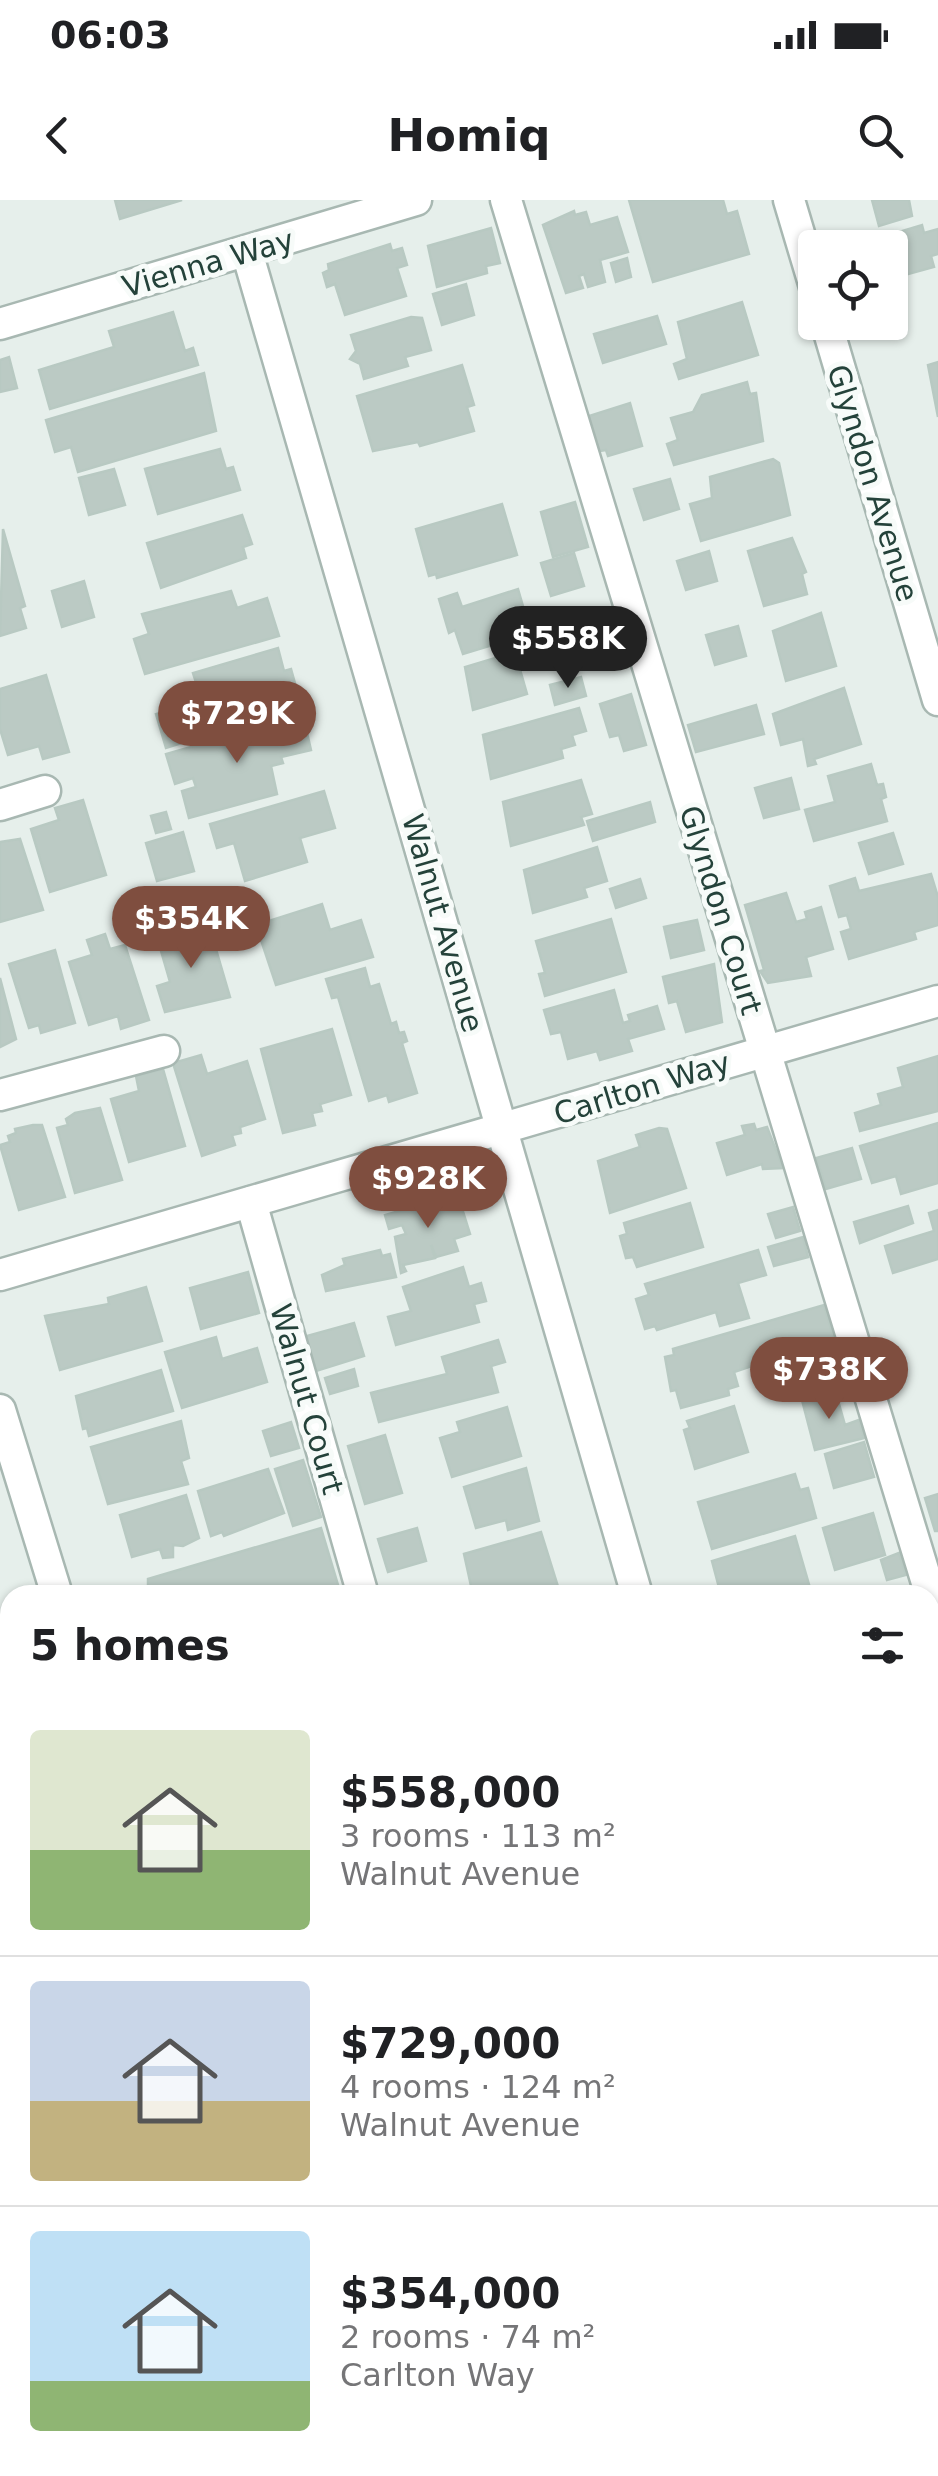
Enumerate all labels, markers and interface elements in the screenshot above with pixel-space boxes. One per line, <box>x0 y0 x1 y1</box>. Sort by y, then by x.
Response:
text: 06:03 <box>50 13 171 57</box>
icon: back <box>30 108 85 163</box>
icon: search <box>853 108 908 163</box>
text: Homiq <box>387 109 551 162</box>
street label: Vienna Way <box>118 222 298 304</box>
map controls <box>798 230 908 340</box>
button: locate <box>798 230 908 340</box>
street label: Glyndon Avenue <box>820 360 926 606</box>
pin: $558K <box>498 606 638 691</box>
text: $558K <box>511 619 625 657</box>
pin: $729K <box>167 681 307 766</box>
text: $729K <box>180 694 294 732</box>
street label: Glyndon Court <box>673 801 769 1019</box>
street label: Walnut Avenue <box>395 810 491 1036</box>
pin: $354K <box>121 886 261 971</box>
text: $354K <box>134 899 248 937</box>
street label: Carlton Way <box>550 1045 734 1131</box>
pin: $928K <box>358 1146 498 1231</box>
text: $928K <box>371 1159 485 1197</box>
street label: Walnut Court <box>263 1300 351 1498</box>
pin: $738K <box>759 1337 899 1422</box>
text: $738K <box>772 1350 886 1388</box>
icon: filters <box>855 1618 910 1673</box>
text: 5 homes <box>30 1621 230 1670</box>
text: $558,000 <box>340 1768 561 1817</box>
icon: home <box>110 1770 230 1890</box>
text: 3 rooms · 113 m² <box>340 1817 616 1855</box>
text: Walnut Avenue <box>340 1855 580 1893</box>
text: $729,000 <box>340 2019 561 2068</box>
icon: home <box>110 2021 230 2141</box>
text: 4 rooms · 124 m² <box>340 2068 616 2106</box>
text: Walnut Avenue <box>340 2106 580 2144</box>
text: $354,000 <box>340 2269 561 2318</box>
icon: home <box>110 2271 230 2391</box>
text: 2 rooms · 74 m² <box>340 2318 595 2356</box>
text: Carlton Way <box>340 2356 535 2394</box>

